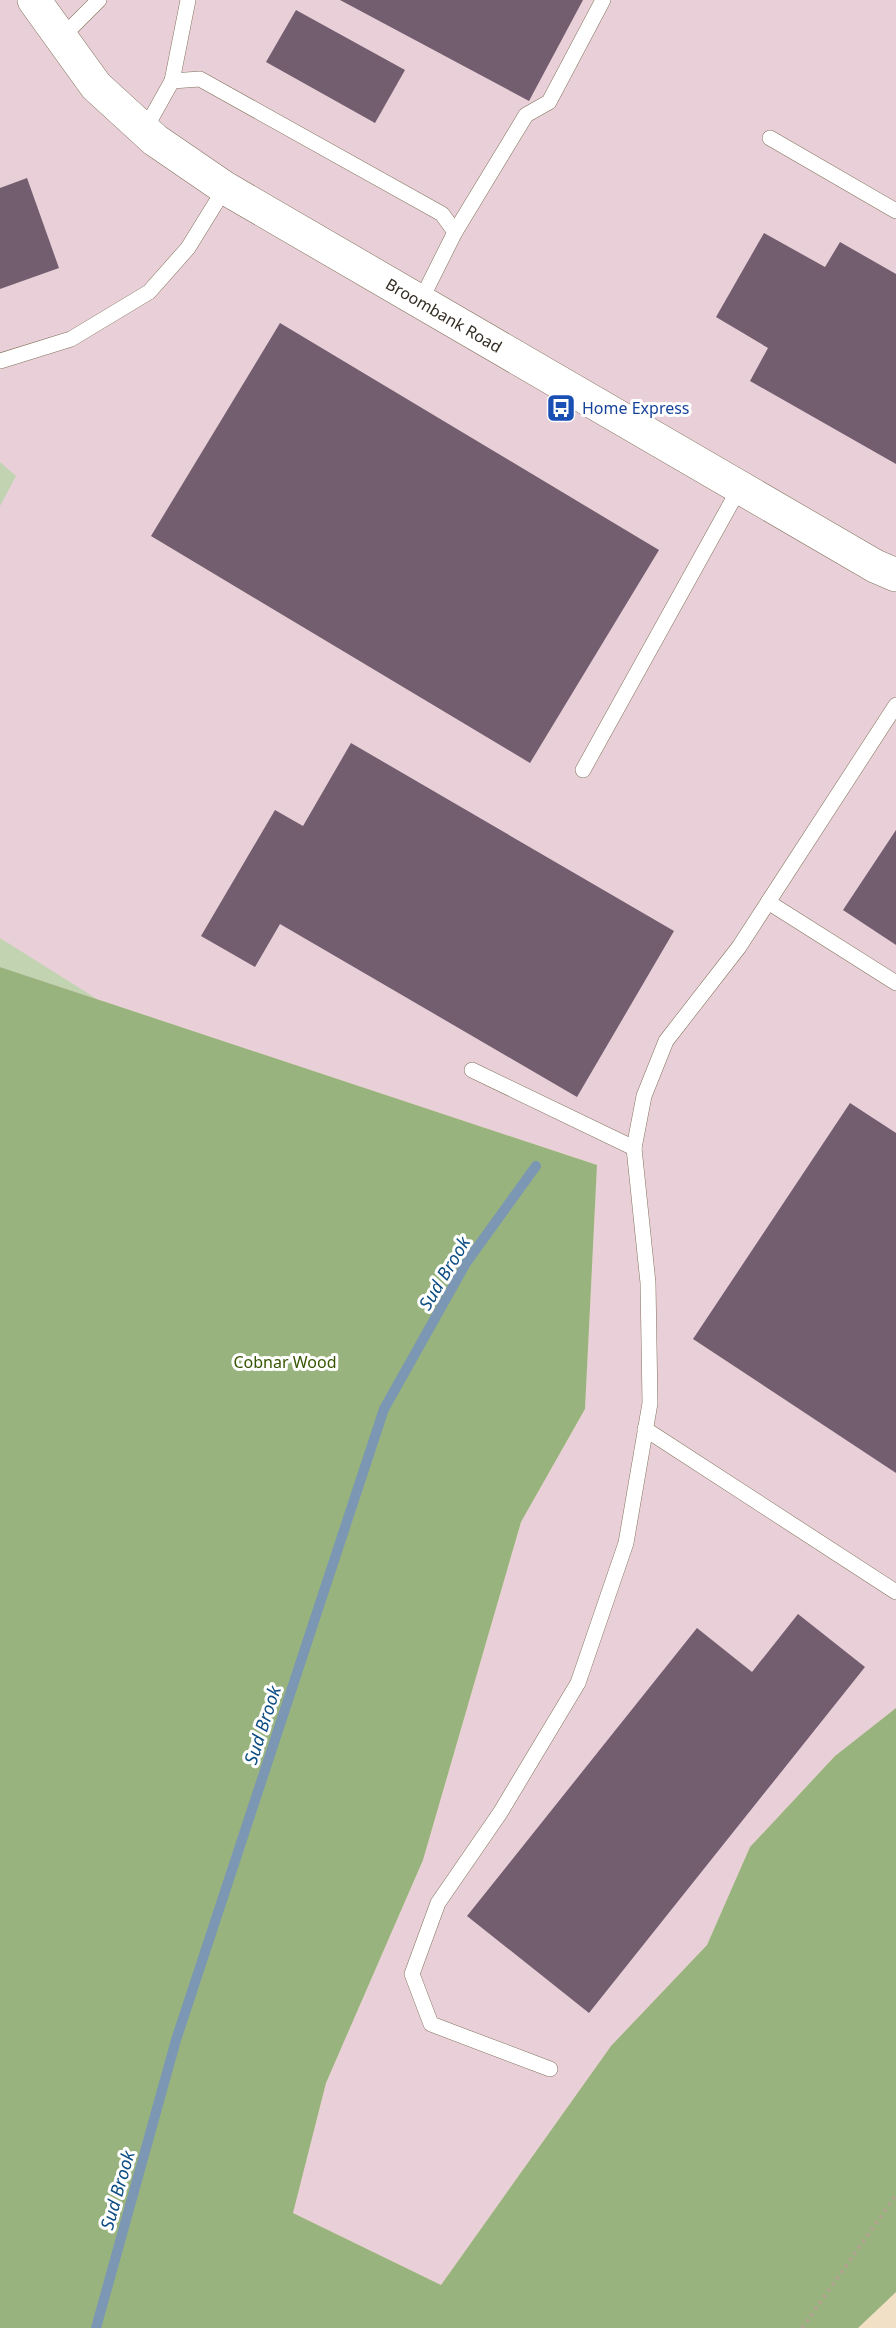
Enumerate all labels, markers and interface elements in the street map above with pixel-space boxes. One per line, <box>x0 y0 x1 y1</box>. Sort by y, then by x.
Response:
street label: Broombank Road <box>382 273 506 358</box>
bus stop icon: Home Express <box>545 392 577 424</box>
place label: Home Express <box>582 397 690 419</box>
water label: Sud Brook <box>413 1231 476 1314</box>
park label: Cobnar Wood <box>233 1351 337 1373</box>
water label: Sud Brook <box>238 1682 286 1767</box>
water label: Sud Brook <box>94 2147 140 2232</box>

